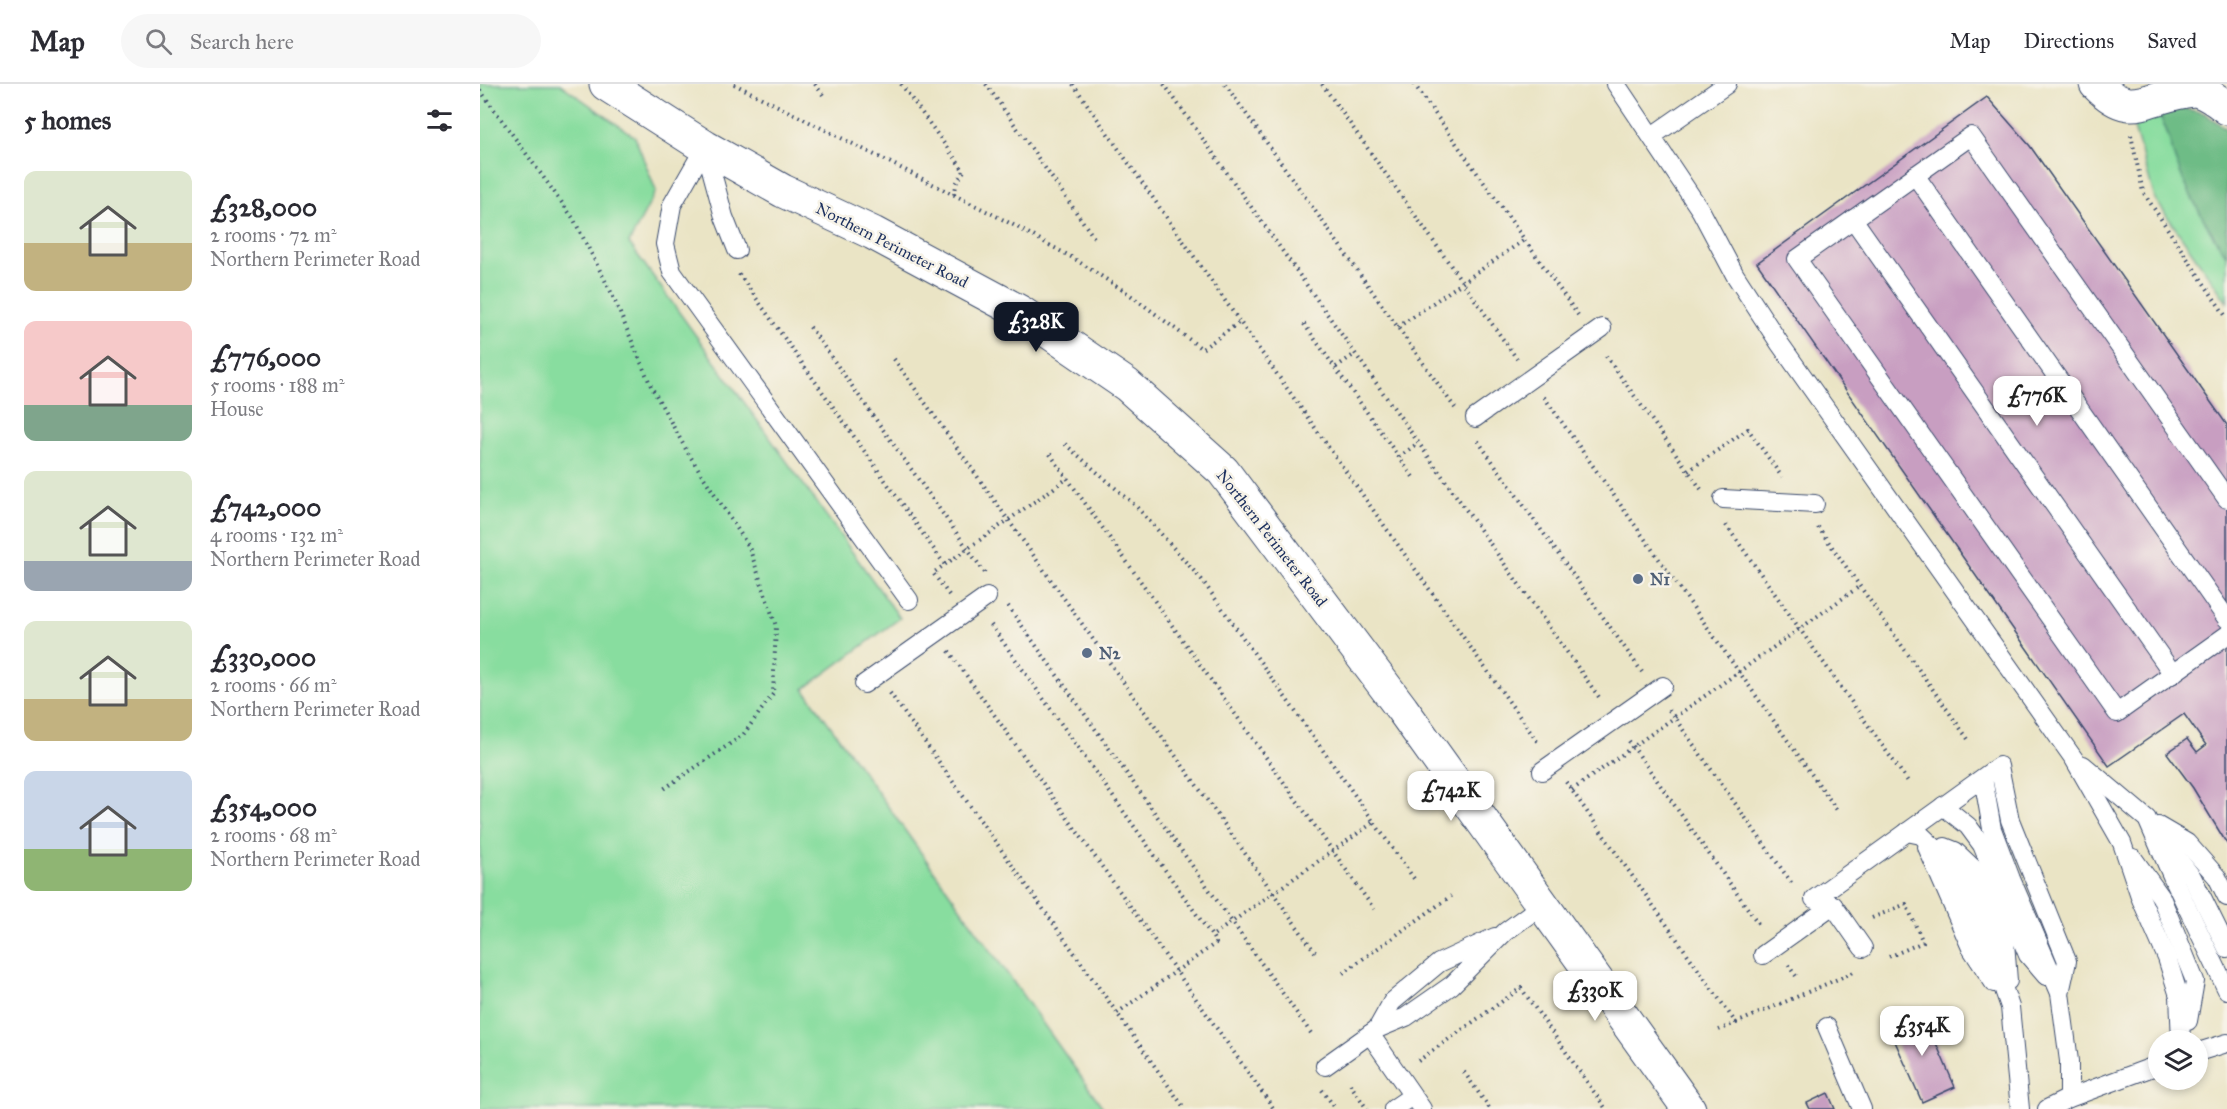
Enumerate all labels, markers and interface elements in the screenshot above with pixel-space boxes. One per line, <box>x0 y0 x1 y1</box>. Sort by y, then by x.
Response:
search box <box>121 14 541 68</box>
text: Map <box>30 24 85 59</box>
icon: search <box>142 25 175 58</box>
text: Search here <box>190 28 294 55</box>
text: Map <box>1950 28 1991 54</box>
text: Directions <box>2024 28 2114 54</box>
text: Saved <box>2147 28 2197 54</box>
text: 5 homes <box>24 104 111 136</box>
icon: filters <box>423 104 456 137</box>
text: £328,000 <box>210 191 317 223</box>
icon: home <box>72 195 144 267</box>
street label: Northern Perimeter Road <box>813 198 971 292</box>
text: 2 rooms · 72 m² <box>210 223 337 247</box>
text: Northern Perimeter Road <box>210 247 421 271</box>
pin: £328K <box>994 302 1078 353</box>
text: £328K <box>1008 309 1064 333</box>
text: £776,000 <box>210 341 321 373</box>
icon: home <box>72 345 144 417</box>
text: 5 rooms · 188 m² <box>210 373 345 397</box>
pin: £776K <box>1995 376 2079 427</box>
text: £776K <box>2007 383 2067 407</box>
text: House <box>210 397 264 421</box>
street label: Northern Perimeter Road <box>1213 466 1331 610</box>
text: £742,000 <box>210 491 321 523</box>
icon: home <box>72 495 144 567</box>
text: 4 rooms · 132 m² <box>210 523 343 547</box>
text: Northern Perimeter Road <box>210 547 421 571</box>
place label: N1 <box>1650 570 1671 589</box>
marker: N1 <box>1631 572 1645 586</box>
text: £330,000 <box>210 641 316 673</box>
place label: N2 <box>1099 644 1122 663</box>
icon: home <box>72 645 144 717</box>
marker: N2 <box>1080 646 1094 660</box>
text: 2 rooms · 66 m² <box>210 673 336 697</box>
text: Northern Perimeter Road <box>210 697 421 721</box>
pin: £742K <box>1409 771 1493 822</box>
text: £742K <box>1421 778 1481 802</box>
text: £354,000 <box>210 791 317 823</box>
icon: home <box>72 795 144 867</box>
text: 2 rooms · 68 m² <box>210 823 337 847</box>
text: Northern Perimeter Road <box>210 847 421 871</box>
pin: £330K <box>1553 971 1637 1022</box>
text: £330K <box>1567 978 1623 1002</box>
pin: £354K <box>1880 1006 1964 1057</box>
text: £354K <box>1894 1013 1950 1037</box>
map controls <box>2148 1030 2208 1090</box>
button: layers <box>2148 1030 2208 1090</box>

